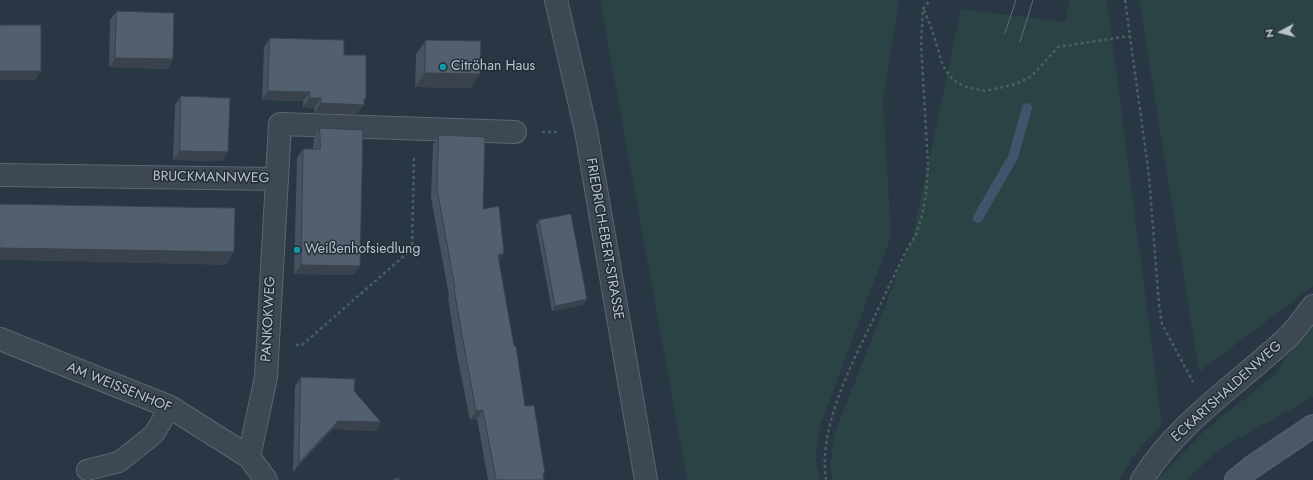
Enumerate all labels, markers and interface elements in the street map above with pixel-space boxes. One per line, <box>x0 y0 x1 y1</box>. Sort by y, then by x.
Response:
north arrow <box>1261 12 1301 52</box>
text: N <box>1261 28 1278 39</box>
place label: Citröhan Haus <box>451 59 535 75</box>
marker: Citröhan Haus <box>438 62 448 72</box>
street label: FRIEDRICH-EBERT-STRASSE <box>581 157 627 321</box>
street label: BRUCKMANNWEG <box>153 169 269 187</box>
place label: Weißenhofsiedlung <box>305 242 420 258</box>
marker: Weißenhofsiedlung <box>292 245 302 255</box>
street label: PANKOKWEG <box>258 276 280 362</box>
street label: ECKARTSHALDENWEG <box>1168 338 1286 446</box>
street label: AM WEISSENHOF <box>64 359 174 417</box>

